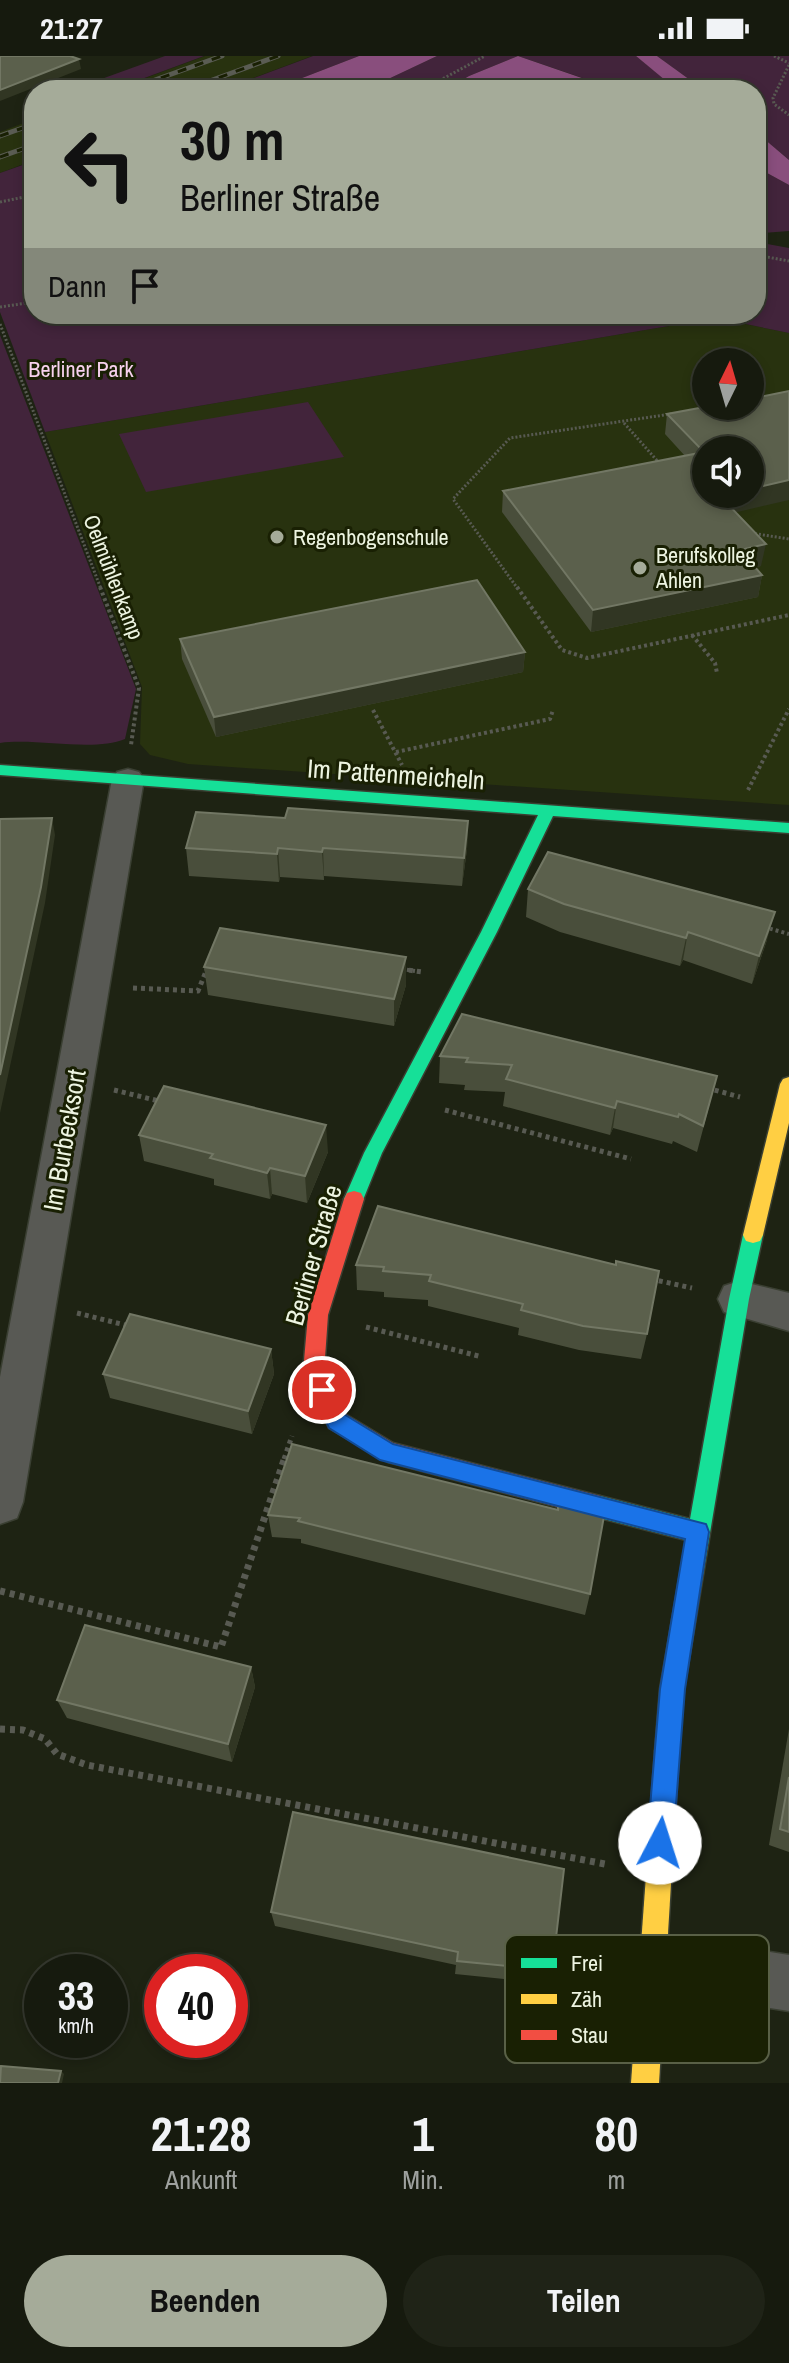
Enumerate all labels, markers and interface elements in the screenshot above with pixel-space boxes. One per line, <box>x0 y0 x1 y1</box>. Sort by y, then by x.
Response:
text: 21:27 <box>40 8 103 48</box>
text: 30 m <box>180 102 285 177</box>
icon: left <box>48 112 152 216</box>
text: Berliner Straße <box>180 174 380 222</box>
icon: arrive <box>123 264 167 308</box>
text: Dann <box>48 266 107 306</box>
north arrow <box>692 348 764 420</box>
map controls <box>692 348 764 508</box>
park label: Berliner Park <box>28 354 135 384</box>
button: sound <box>692 436 764 508</box>
street label: Oelmühlenkamp <box>76 510 152 644</box>
place label: Regenbogenschule <box>293 522 448 552</box>
marker: Regenbogenschule <box>268 528 286 546</box>
place label: Berufskolleg Ahlen <box>655 540 755 595</box>
marker: Berufskolleg Ahlen <box>631 559 649 577</box>
street label: Im Pattenmeicheln <box>306 750 486 798</box>
street label: Im Burbecksort <box>34 1066 94 1214</box>
street label: Berliner Straße <box>276 1181 350 1329</box>
pin <box>288 1356 356 1424</box>
icon: arrive <box>300 1368 344 1412</box>
position arrow <box>618 1801 702 1885</box>
legend <box>505 1935 769 2063</box>
text: Frei <box>571 1948 603 1978</box>
speed limit sign: 40 <box>144 1954 248 2058</box>
text: 33 <box>58 1969 94 2022</box>
text: Zäh <box>571 1984 602 2014</box>
text: km/h <box>58 2012 94 2039</box>
text: Stau <box>571 2020 608 2050</box>
text: 21:28 <box>151 2101 251 2166</box>
text: 1 <box>412 2101 434 2166</box>
text: 80 <box>594 2101 638 2166</box>
text: Ankunft <box>165 2162 237 2197</box>
text: Min. <box>402 2162 444 2197</box>
text: m <box>607 2162 625 2197</box>
button: Beenden <box>24 2255 387 2347</box>
button: Teilen <box>403 2255 765 2347</box>

